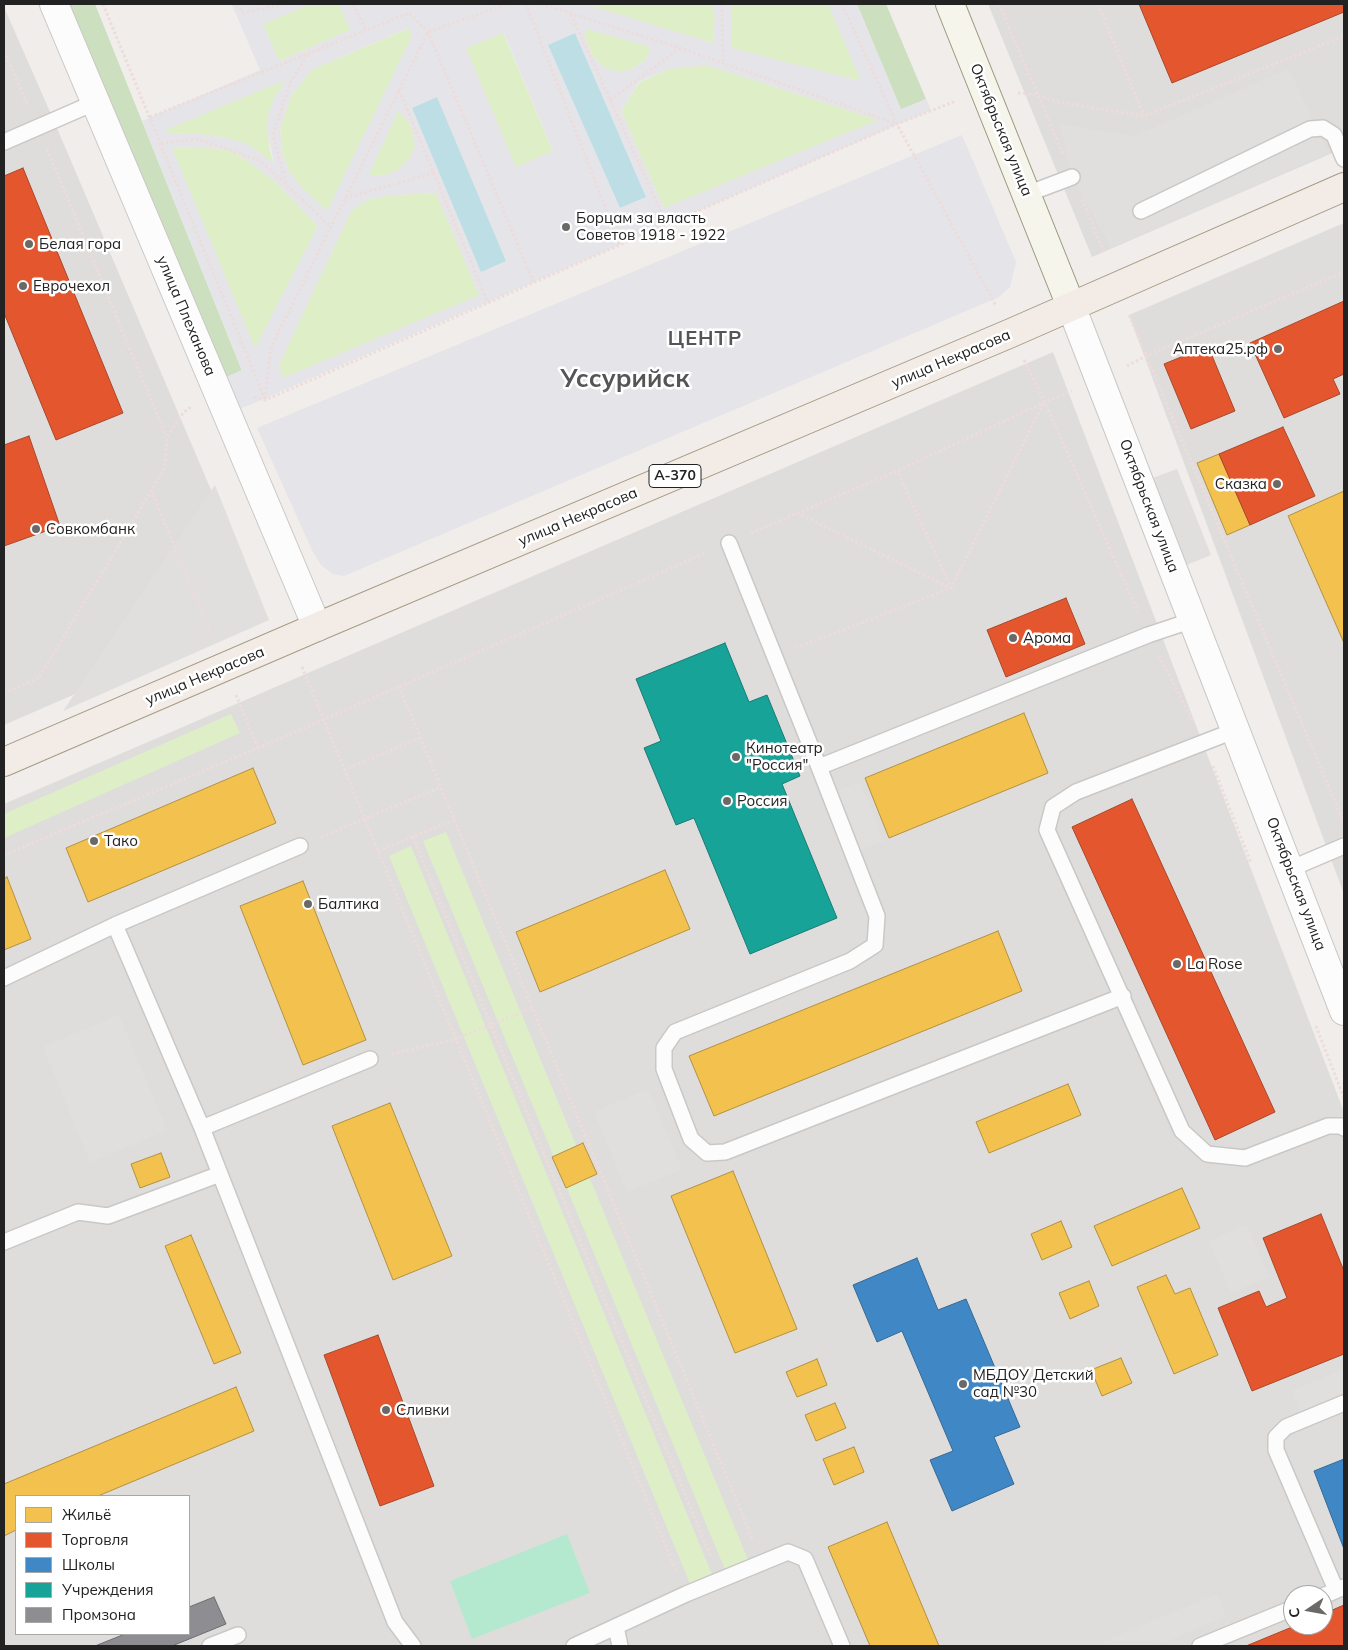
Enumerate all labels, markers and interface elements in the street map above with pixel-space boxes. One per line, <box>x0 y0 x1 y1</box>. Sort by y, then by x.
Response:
street label: Октябрьская улица <box>966 61 1036 199</box>
place label: Борцам за власть Советов 1918 - 1922 <box>576 209 726 244</box>
marker: Борцам за власть Советов 1918 - 1922 <box>560 221 572 233</box>
place label: Белая гора <box>39 235 121 253</box>
marker: Белая гора <box>23 238 35 250</box>
street label: улица Плеханова <box>153 253 219 379</box>
place label: Еврочехол <box>33 277 110 295</box>
marker: Еврочехол <box>17 280 29 292</box>
street label: улица Некрасова <box>889 326 1013 392</box>
district label: ЦЕНТР <box>667 327 743 351</box>
place label: Аптека25.рф <box>1173 340 1268 358</box>
marker: Аптека25.рф <box>1272 343 1284 355</box>
district label: Уссурийск <box>561 364 689 394</box>
street label: Октябрьская улица <box>1115 437 1183 575</box>
road number: А-370 <box>649 464 701 488</box>
place label: Сказка <box>1215 475 1267 493</box>
marker: Сказка <box>1271 478 1283 490</box>
street label: улица Некрасова <box>516 484 640 550</box>
place label: Совкомбанк <box>46 520 135 538</box>
marker: Совкомбанк <box>30 523 42 535</box>
place label: Арома <box>1023 629 1071 647</box>
marker: Арома <box>1007 632 1019 644</box>
street label: улица Некрасова <box>143 643 267 709</box>
place label: Кинотеатр "Россия" <box>746 739 823 774</box>
marker: Кинотеатр "Россия" <box>730 751 742 763</box>
place label: Россия <box>737 792 788 810</box>
marker: Россия <box>721 795 733 807</box>
street label: Октябрьская улица <box>1262 815 1330 953</box>
place label: Тако <box>104 832 138 850</box>
marker: Тако <box>88 835 100 847</box>
place label: Балтика <box>318 895 379 913</box>
marker: Балтика <box>302 898 314 910</box>
place label: La Rose <box>1187 955 1242 973</box>
marker: La Rose <box>1171 958 1183 970</box>
place label: МБДОУ Детский сад №30 <box>973 1366 1094 1401</box>
marker: МБДОУ Детский сад №30 <box>957 1378 969 1390</box>
place label: Сливки <box>396 1401 449 1419</box>
marker: Сливки <box>380 1404 392 1416</box>
legend <box>15 1495 190 1635</box>
text: Жильё <box>62 1505 111 1524</box>
text: Торговля <box>62 1530 129 1549</box>
text: Школы <box>62 1555 115 1574</box>
text: Учреждения <box>62 1580 154 1599</box>
north arrow <box>1283 1585 1333 1635</box>
text: Промзона <box>62 1605 136 1624</box>
text: С <box>1285 1606 1304 1619</box>

